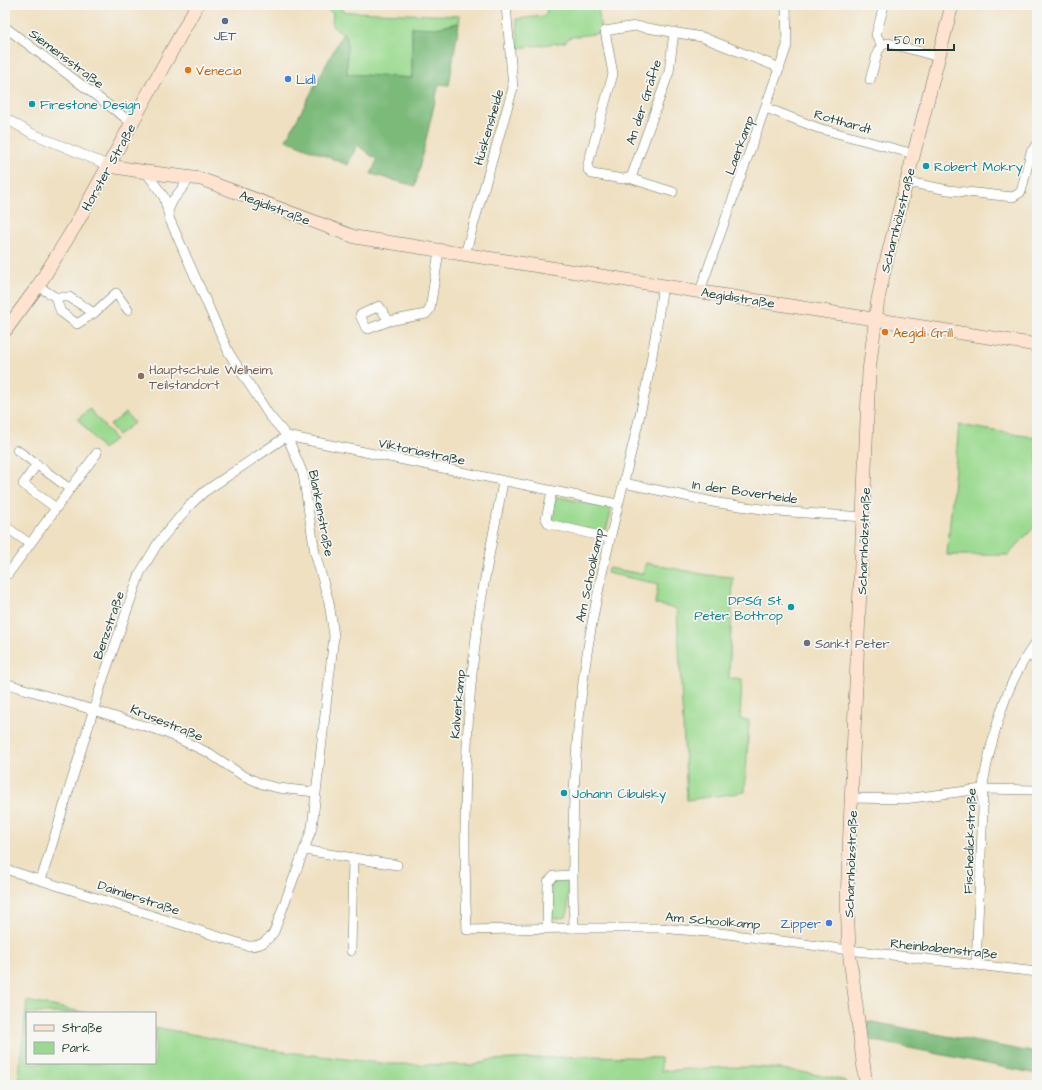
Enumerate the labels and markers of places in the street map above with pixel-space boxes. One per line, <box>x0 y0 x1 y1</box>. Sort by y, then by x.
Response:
marker: JET <box>220 16 230 26</box>
place label: JET <box>214 27 237 45</box>
place label: Venecia <box>196 62 242 80</box>
marker: Venecia <box>183 65 193 75</box>
place label: Lidl <box>296 71 316 89</box>
marker: Lidl <box>283 74 293 84</box>
place label: Firestone Design <box>40 96 141 115</box>
marker: Firestone Design <box>27 99 37 109</box>
place label: Robert Mokry <box>934 158 1023 177</box>
marker: Robert Mokry <box>921 161 931 171</box>
place label: Aegidi Grill <box>893 324 953 343</box>
marker: Aegidi Grill <box>880 327 890 337</box>
place label: Hauptschule Welheim, Teilstandort <box>149 361 274 394</box>
marker: Hauptschule Welheim, Teilstandort <box>136 371 146 381</box>
place label: DPSG St. Peter Bottrop <box>694 592 783 625</box>
marker: DPSG St. Peter Bottrop <box>786 602 796 612</box>
place label: Sankt Peter <box>815 635 890 653</box>
marker: Sankt Peter <box>802 638 812 648</box>
place label: Johann Cibulsky <box>572 785 666 804</box>
marker: Johann Cibulsky <box>559 788 569 798</box>
place label: Zipper <box>780 915 821 933</box>
marker: Zipper <box>824 918 834 928</box>

